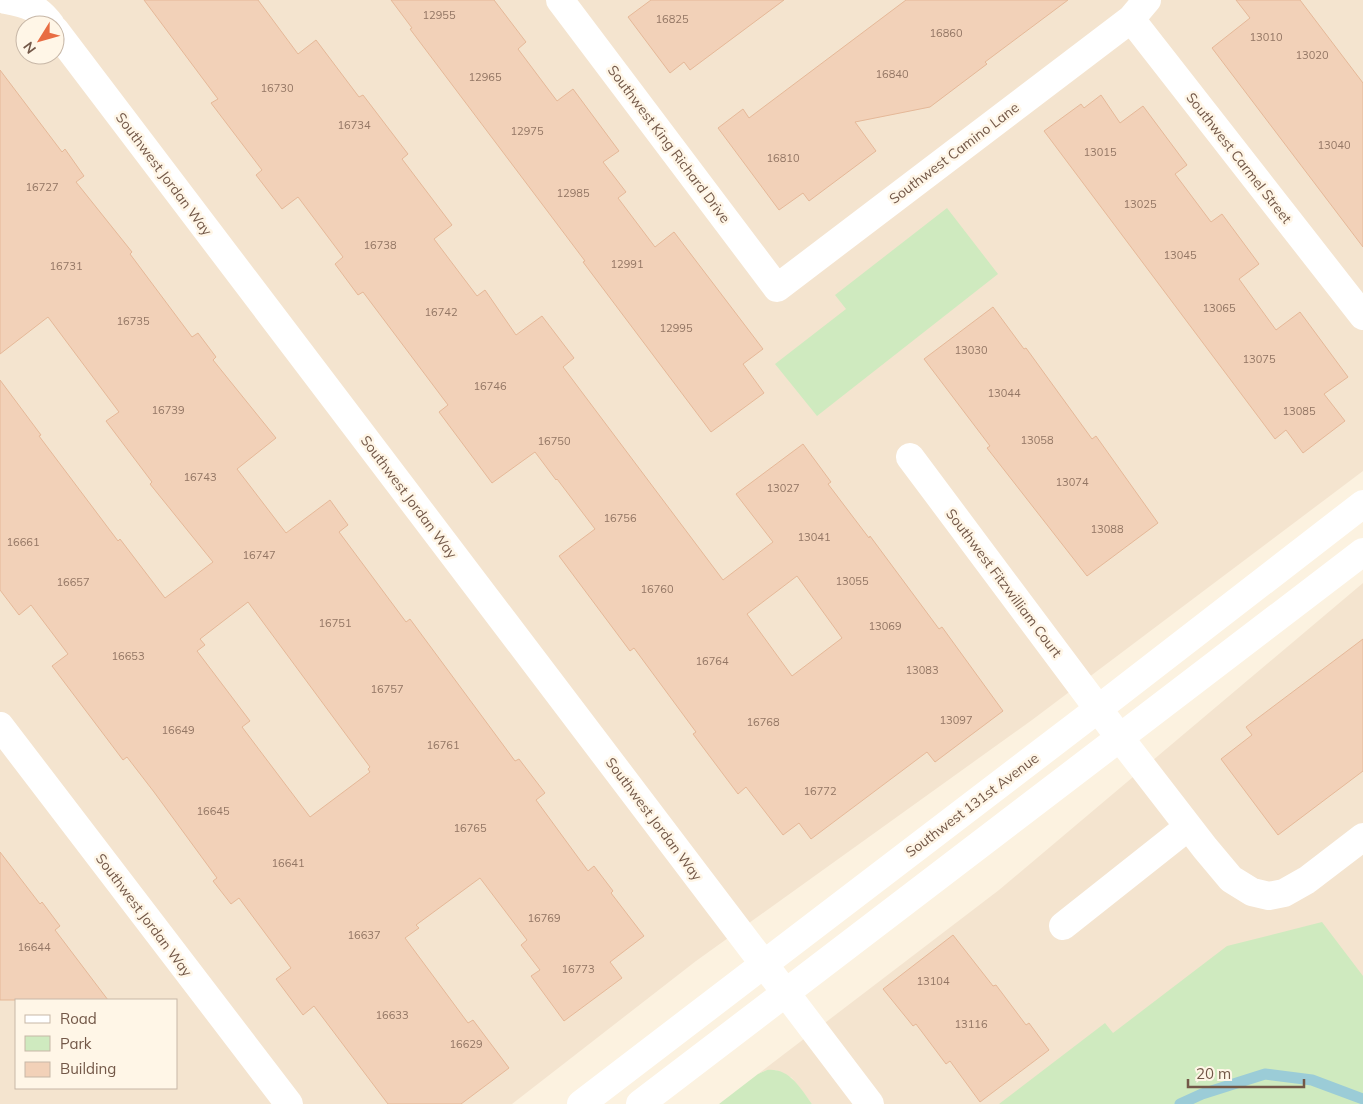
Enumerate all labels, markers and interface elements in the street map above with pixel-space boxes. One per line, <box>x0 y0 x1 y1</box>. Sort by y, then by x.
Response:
house number: 12955 <box>423 8 456 22</box>
house number: 16825 <box>656 12 689 26</box>
north arrow <box>15 15 65 65</box>
house number: 16860 <box>930 26 963 40</box>
house number: 13010 <box>1250 30 1283 44</box>
text: N <box>19 38 40 57</box>
house number: 13020 <box>1296 48 1329 62</box>
street label: Southwest King Richard Drive <box>604 62 734 226</box>
house number: 16840 <box>876 67 909 81</box>
house number: 12965 <box>469 70 502 84</box>
house number: 16730 <box>261 81 294 95</box>
street label: Southwest Carmel Street <box>1182 89 1296 227</box>
street label: Southwest Camino Lane <box>885 98 1023 208</box>
street label: Southwest Jordan Way <box>112 109 217 240</box>
house number: 16734 <box>338 118 371 132</box>
house number: 12975 <box>511 124 544 138</box>
house number: 13040 <box>1318 138 1351 152</box>
house number: 13015 <box>1084 145 1117 159</box>
house number: 16810 <box>767 151 800 165</box>
house number: 16727 <box>26 180 59 194</box>
house number: 12985 <box>557 186 590 200</box>
house number: 13025 <box>1124 197 1157 211</box>
house number: 16738 <box>364 238 397 252</box>
house number: 13045 <box>1164 248 1197 262</box>
house number: 12991 <box>611 257 644 271</box>
house number: 16731 <box>50 259 83 273</box>
house number: 13065 <box>1203 301 1236 315</box>
house number: 16742 <box>425 305 458 319</box>
house number: 16735 <box>117 314 150 328</box>
house number: 12995 <box>660 321 693 335</box>
house number: 13030 <box>955 343 988 357</box>
house number: 13075 <box>1243 352 1276 366</box>
house number: 16746 <box>474 379 507 393</box>
house number: 13044 <box>988 386 1021 400</box>
house number: 16739 <box>152 403 185 417</box>
house number: 13085 <box>1283 404 1316 418</box>
street label: Southwest Jordan Way <box>357 432 462 563</box>
house number: 13058 <box>1021 433 1054 447</box>
house number: 16750 <box>538 434 571 448</box>
house number: 16743 <box>184 470 217 484</box>
house number: 13074 <box>1056 475 1089 489</box>
house number: 13027 <box>767 481 800 495</box>
street label: Southwest Fitzwilliam Court <box>942 505 1066 661</box>
house number: 16756 <box>604 511 637 525</box>
house number: 13088 <box>1091 522 1124 536</box>
house number: 13041 <box>798 530 831 544</box>
house number: 16661 <box>7 535 40 549</box>
house number: 16747 <box>243 548 276 562</box>
house number: 13055 <box>836 574 869 588</box>
house number: 16657 <box>57 575 90 589</box>
house number: 16760 <box>641 582 674 596</box>
house number: 16751 <box>319 616 352 630</box>
house number: 13069 <box>869 619 902 633</box>
house number: 16653 <box>112 649 145 663</box>
house number: 16764 <box>696 654 729 668</box>
house number: 13083 <box>906 663 939 677</box>
house number: 16757 <box>371 682 404 696</box>
house number: 13097 <box>940 713 973 727</box>
house number: 16768 <box>747 715 780 729</box>
house number: 16649 <box>162 723 195 737</box>
house number: 16761 <box>427 738 460 752</box>
street label: Southwest 131st Avenue <box>902 749 1042 861</box>
street label: Southwest Jordan Way <box>602 754 707 885</box>
house number: 16772 <box>804 784 837 798</box>
house number: 16645 <box>197 804 230 818</box>
house number: 16765 <box>454 821 487 835</box>
street label: Southwest Jordan Way <box>92 850 197 981</box>
house number: 16641 <box>272 856 305 870</box>
house number: 16769 <box>528 911 561 925</box>
house number: 16637 <box>348 928 381 942</box>
house number: 16644 <box>18 940 51 954</box>
house number: 16773 <box>562 962 595 976</box>
house number: 13104 <box>917 974 950 988</box>
legend <box>15 999 178 1089</box>
house number: 16633 <box>376 1008 409 1022</box>
text: Road <box>60 1009 97 1028</box>
house number: 13116 <box>955 1017 988 1031</box>
text: Park <box>60 1034 92 1053</box>
house number: 16629 <box>450 1037 483 1051</box>
scale bar <box>1188 1056 1304 1088</box>
text: Building <box>60 1059 116 1078</box>
text: 20 m <box>1196 1064 1231 1083</box>

